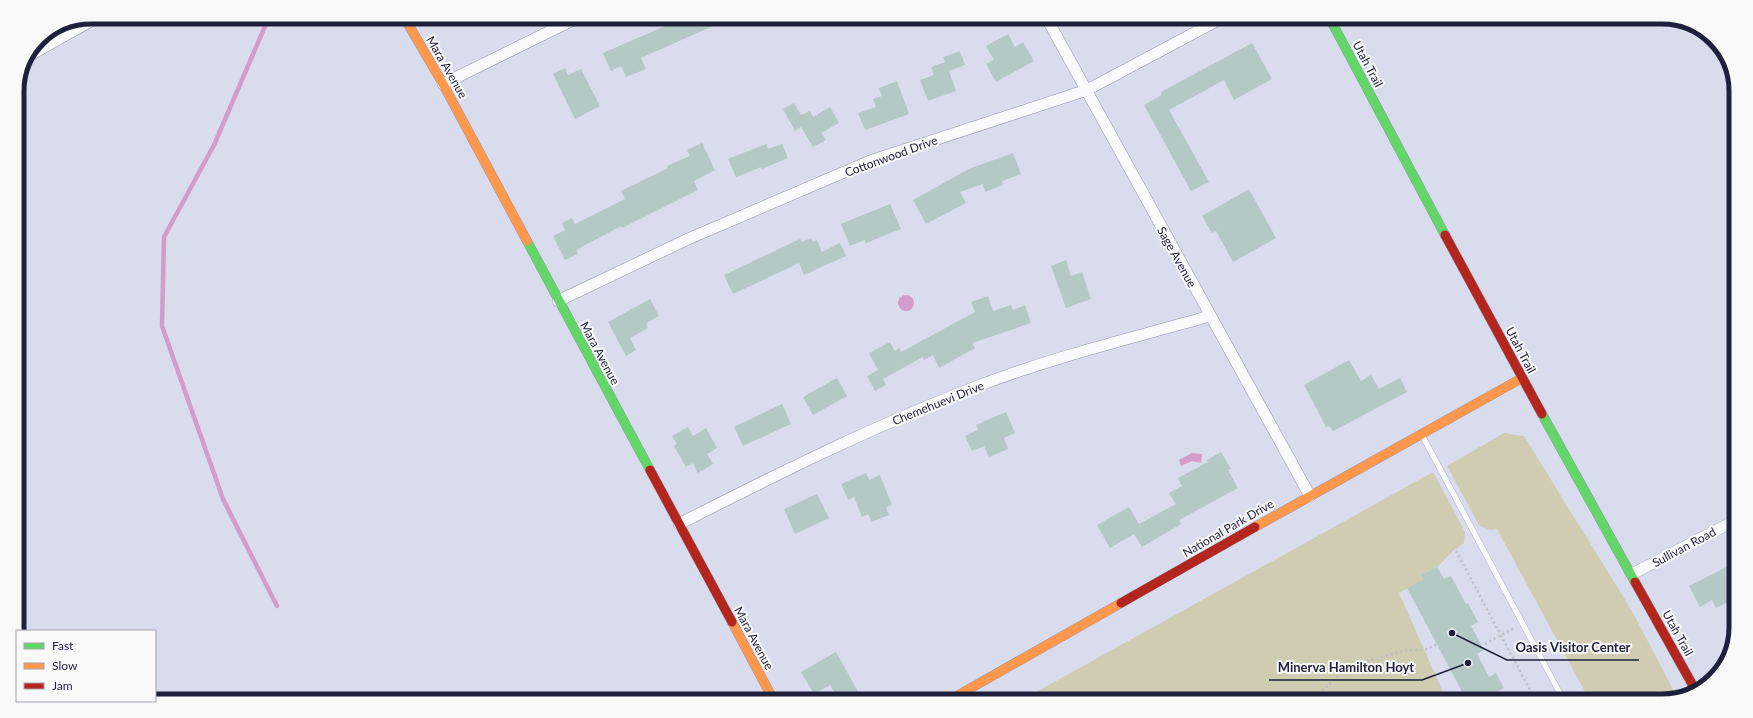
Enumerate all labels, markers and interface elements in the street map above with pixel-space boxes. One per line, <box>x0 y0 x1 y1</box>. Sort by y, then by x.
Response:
street label: Mara Avenue <box>423 33 471 101</box>
street label: Utah Trail <box>1350 38 1386 90</box>
street label: Cottonwood Drive <box>843 132 939 180</box>
street label: Sage Avenue <box>1154 224 1200 290</box>
street label: Mara Avenue <box>577 319 623 387</box>
street label: Utah Trail <box>1503 324 1539 376</box>
street label: Chemehuevi Drive <box>890 378 986 428</box>
street label: National Park Drive <box>1180 496 1276 560</box>
street label: Sullivan Road <box>1650 524 1718 570</box>
street label: Mara Avenue <box>731 604 777 672</box>
street label: Utah Trail <box>1659 607 1697 659</box>
legend <box>16 630 156 702</box>
callout: Oasis Visitor Center <box>1507 635 1639 660</box>
text: Fast <box>52 638 74 653</box>
text: Oasis Visitor Center <box>1516 639 1631 655</box>
callout: Minerva Hamilton Hoyt <box>1269 655 1422 680</box>
text: Slow <box>52 658 78 673</box>
text: Minerva Hamilton Hoyt <box>1278 659 1414 675</box>
text: Jam <box>52 678 73 693</box>

